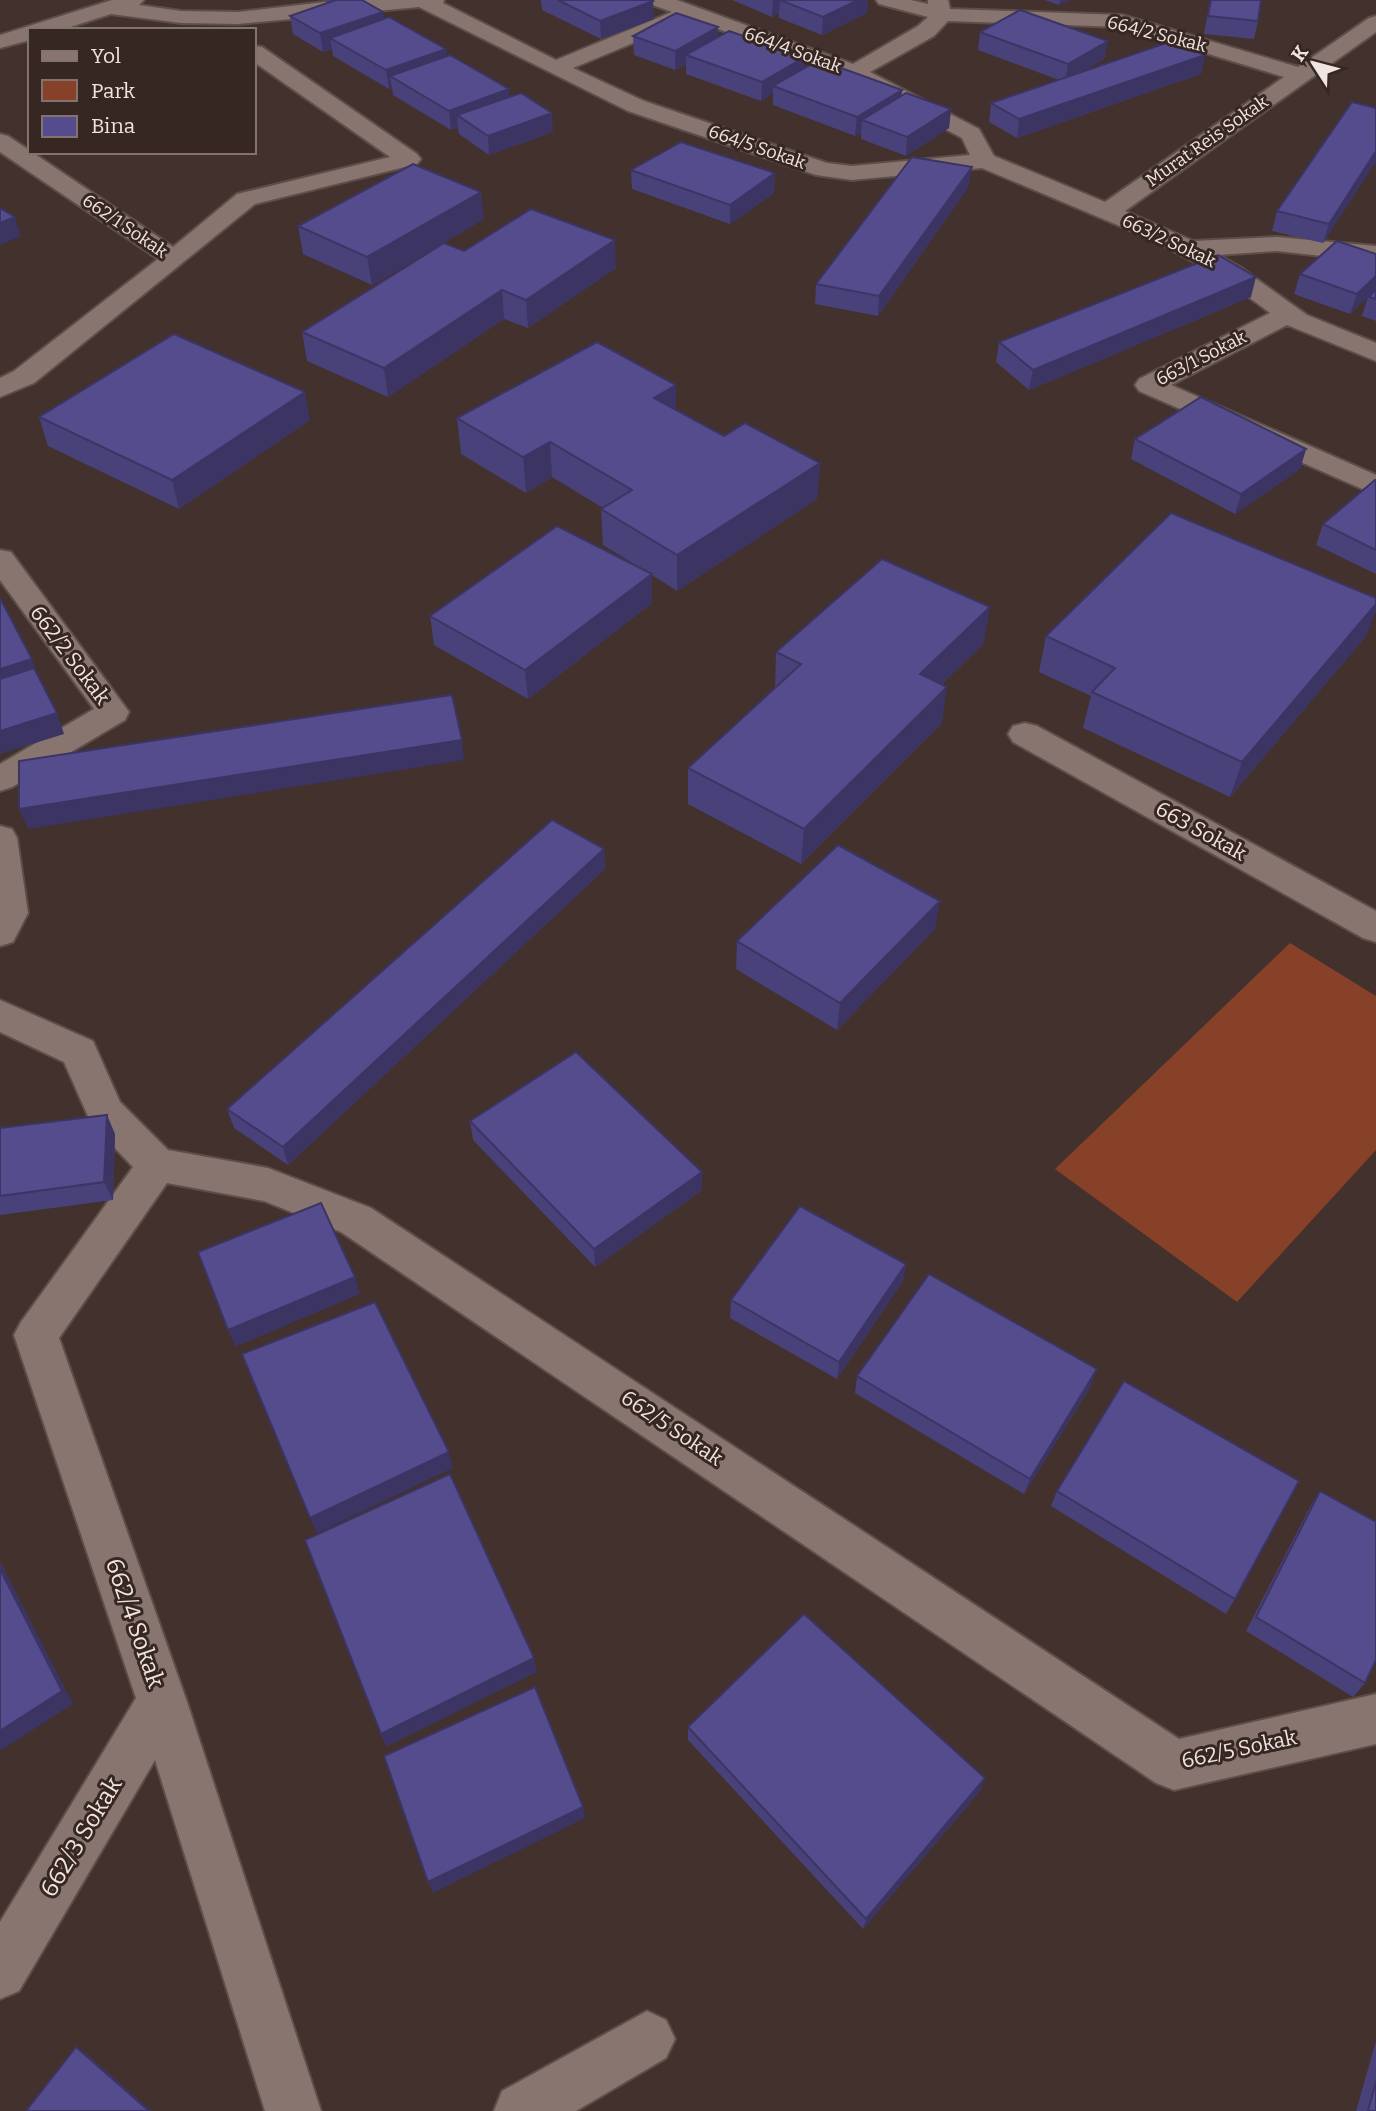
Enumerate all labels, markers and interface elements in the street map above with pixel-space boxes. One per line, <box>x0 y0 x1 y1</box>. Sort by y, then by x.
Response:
street label: 664/2 Sokak <box>1105 11 1210 57</box>
street label: 664/4 Sokak <box>741 22 845 78</box>
legend <box>28 28 256 154</box>
north arrow <box>1278 28 1348 98</box>
text: K <box>1286 41 1313 66</box>
text: Yol <box>91 43 121 69</box>
text: Park <box>91 78 135 104</box>
street label: Murat Reis Sokak <box>1142 90 1273 191</box>
text: Bina <box>91 113 136 139</box>
street label: 664/5 Sokak <box>706 120 809 174</box>
street label: 662/1 Sokak <box>78 189 172 263</box>
street label: 663/2 Sokak <box>1119 210 1220 273</box>
street label: 663/1 Sokak <box>1152 326 1251 390</box>
street label: 662/2 Sokak <box>24 600 116 710</box>
street label: 663 Sokak <box>1151 795 1251 867</box>
street label: 662/5 Sokak <box>616 1385 728 1472</box>
street label: 662/4 Sokak <box>100 1555 170 1692</box>
street label: 662/5 Sokak <box>1179 1724 1299 1774</box>
street label: 662/3 Sokak <box>34 1772 128 1902</box>

